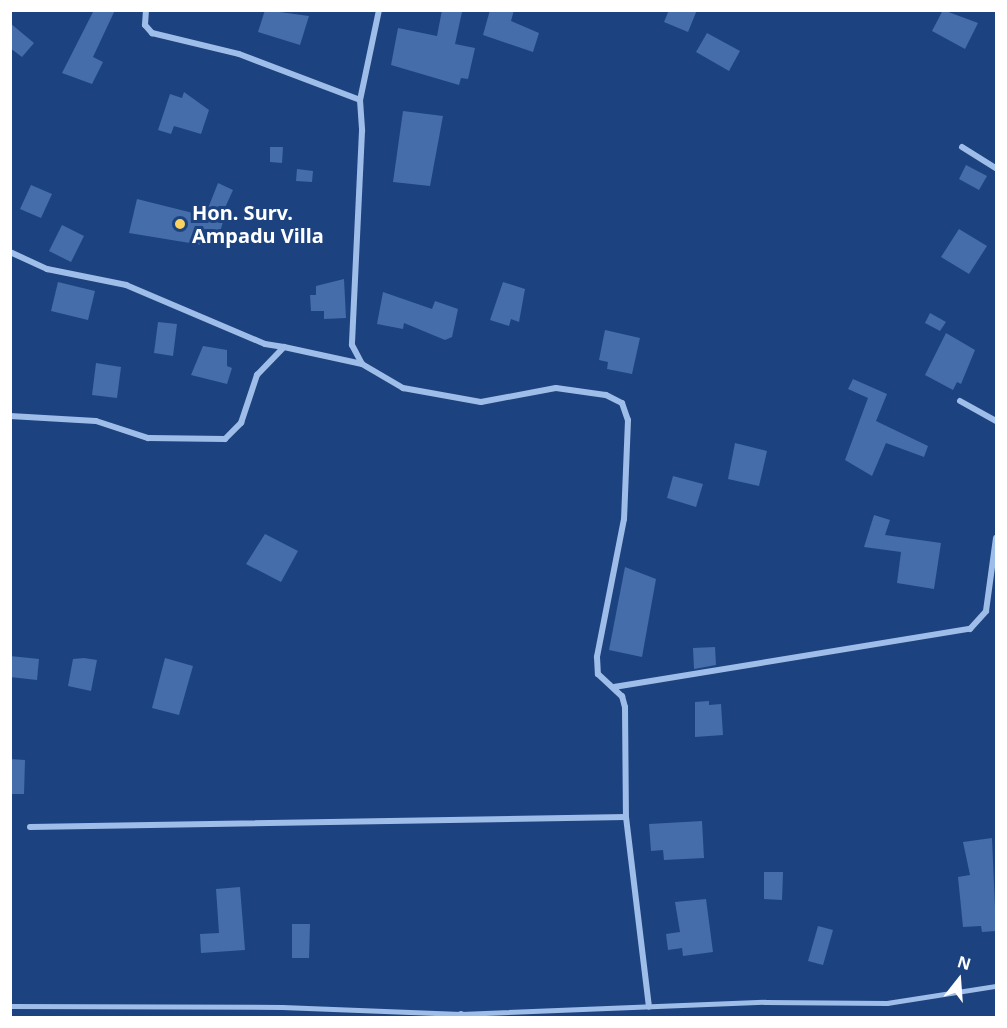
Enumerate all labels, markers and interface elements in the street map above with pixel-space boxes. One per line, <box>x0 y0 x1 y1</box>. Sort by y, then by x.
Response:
place label: Hon. Surv. Ampadu Villa <box>192 201 324 248</box>
marker: Hon. Surv. Ampadu Villa <box>173 217 187 231</box>
north arrow <box>929 950 989 1010</box>
text: N <box>955 950 974 975</box>

